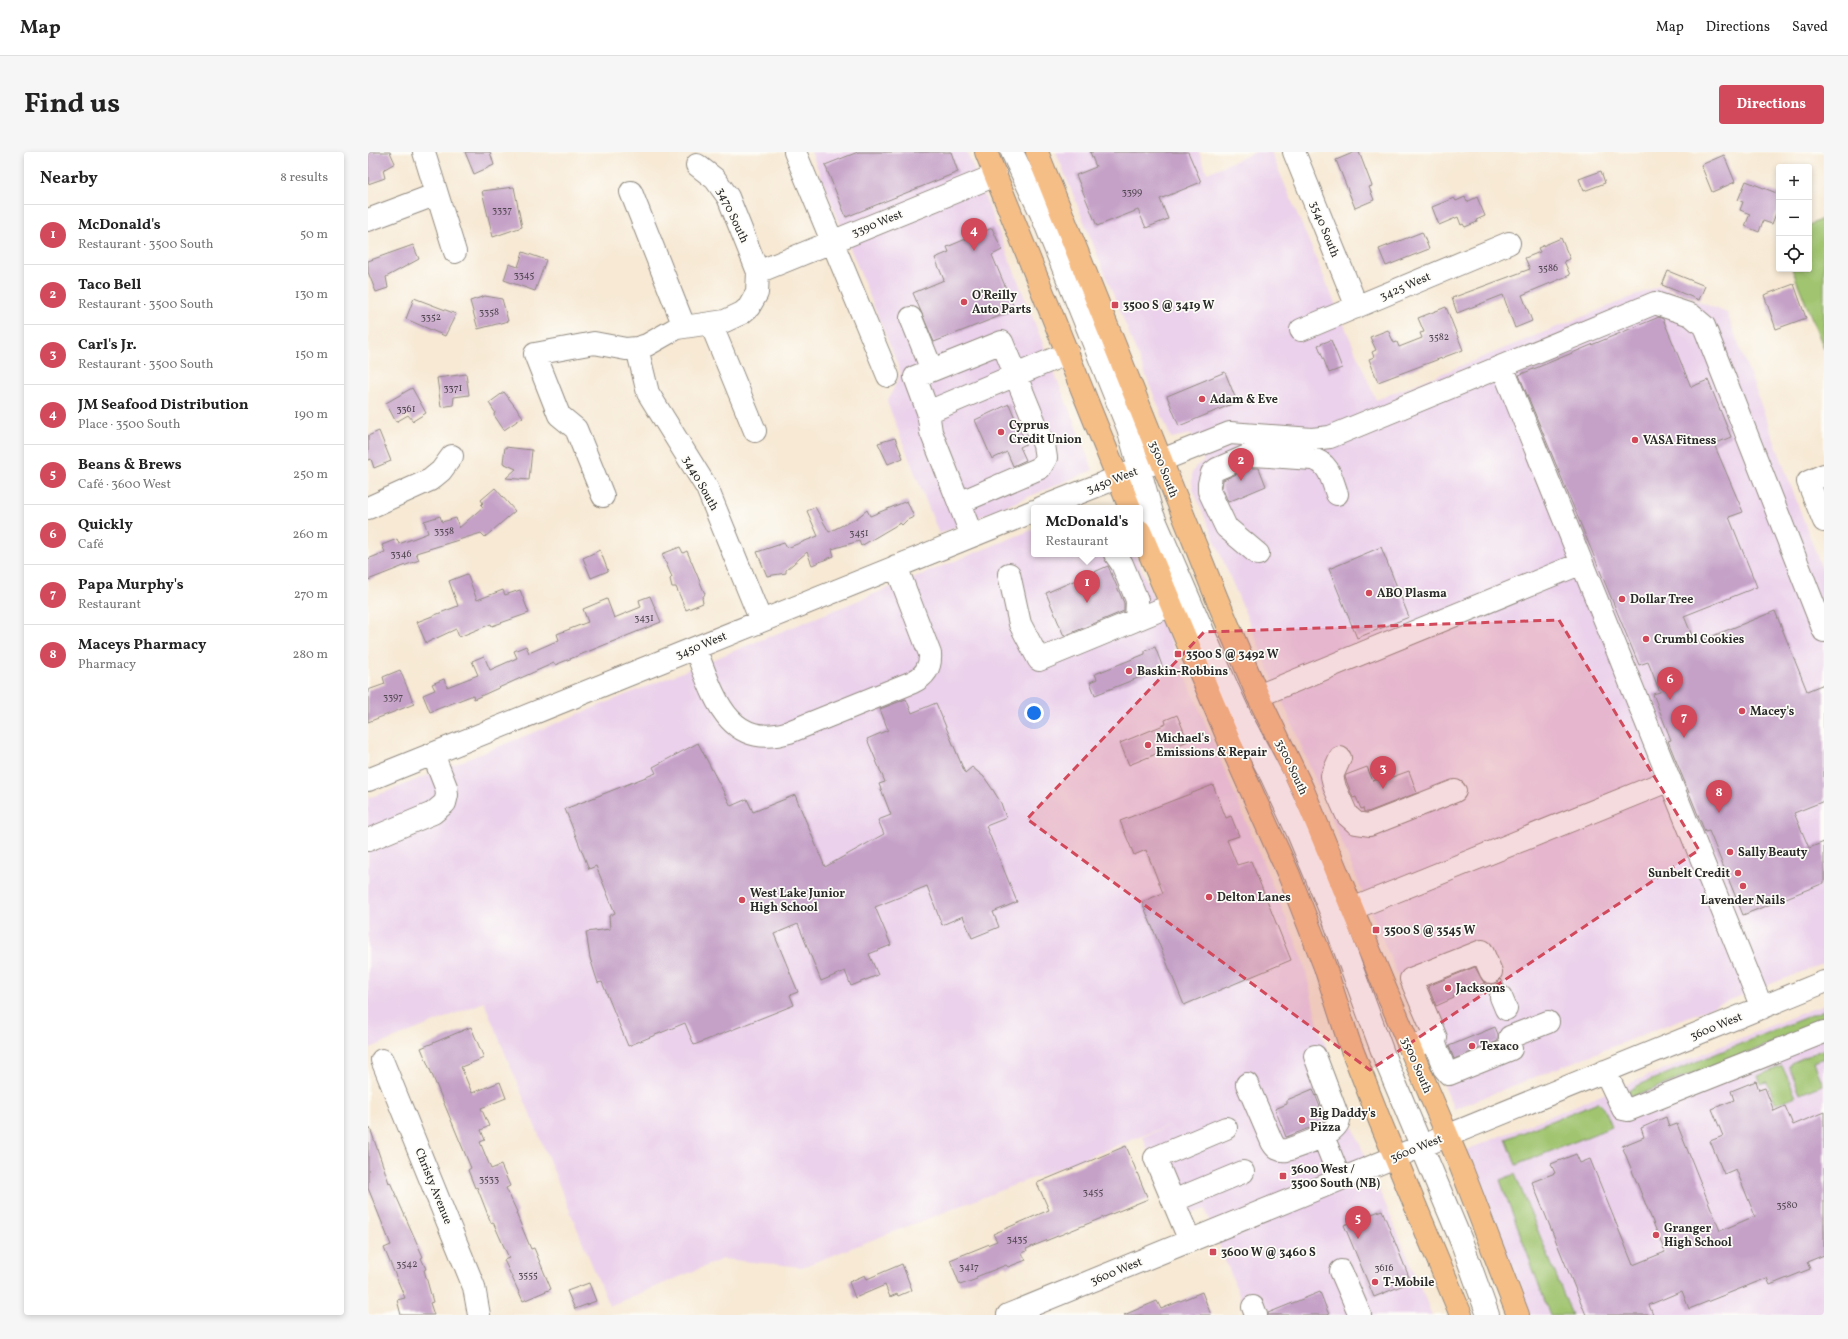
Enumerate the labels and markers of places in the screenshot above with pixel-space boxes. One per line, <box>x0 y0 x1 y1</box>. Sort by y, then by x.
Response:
pin: 4 <box>961 218 987 251</box>
place label: O'Reilly Auto Parts <box>972 288 1032 318</box>
marker: O'Reilly Auto Parts <box>959 297 969 307</box>
place label: 3500 S @ 3419 W <box>1123 298 1215 314</box>
marker: 3500 S @ 3419 W <box>1110 300 1120 310</box>
place label: Adam & Eve <box>1210 392 1278 408</box>
marker: Adam & Eve <box>1197 394 1207 404</box>
place label: Cyprus Credit Union <box>1009 418 1082 448</box>
marker: Cyprus Credit Union <box>996 427 1006 437</box>
place label: VASA Fitness <box>1643 433 1717 449</box>
marker: VASA Fitness <box>1630 435 1640 445</box>
pin: 2 <box>1228 448 1254 481</box>
pin: 1 <box>1074 570 1100 603</box>
place label: ABO Plasma <box>1377 586 1447 602</box>
marker: ABO Plasma <box>1364 588 1374 598</box>
place label: Dollar Tree <box>1630 592 1693 608</box>
marker: Dollar Tree <box>1617 594 1627 604</box>
place label: Crumbl Cookies <box>1654 632 1745 648</box>
marker: Crumbl Cookies <box>1641 634 1651 644</box>
place label: 3500 S @ 3492 W <box>1186 647 1279 663</box>
marker: 3500 S @ 3492 W <box>1173 649 1183 659</box>
place label: Baskin-Robbins <box>1137 664 1228 680</box>
marker: Baskin-Robbins <box>1124 666 1134 676</box>
pin: 6 <box>1657 667 1683 700</box>
place label: Macey's <box>1750 704 1795 720</box>
pin: 7 <box>1671 705 1697 738</box>
marker: Macey's <box>1737 706 1747 716</box>
place label: Michael's Emissions & Repair <box>1156 731 1267 761</box>
marker: Michael's Emissions & Repair <box>1143 740 1153 750</box>
pin: 3 <box>1370 756 1396 789</box>
pin: 8 <box>1706 780 1732 813</box>
place label: Sally Beauty <box>1738 845 1808 861</box>
marker: Sally Beauty <box>1725 847 1735 857</box>
place label: Sunbelt Credit <box>1648 866 1730 882</box>
marker: Sunbelt Credit <box>1733 868 1743 878</box>
marker: Lavender Nails <box>1738 881 1748 891</box>
place label: West Lake Junior High School <box>750 886 845 916</box>
place label: Delton Lanes <box>1217 890 1291 906</box>
marker: Delton Lanes <box>1204 892 1214 902</box>
place label: Lavender Nails <box>1701 893 1786 909</box>
marker: West Lake Junior High School <box>737 895 747 905</box>
place label: 3500 S @ 3545 W <box>1384 923 1475 939</box>
marker: 3500 S @ 3545 W <box>1371 925 1381 935</box>
place label: Jacksons <box>1455 981 1506 997</box>
marker: Jacksons <box>1443 983 1453 993</box>
place label: Texaco <box>1480 1039 1519 1055</box>
marker: Texaco <box>1467 1041 1477 1051</box>
place label: Big Daddy's Pizza <box>1310 1106 1376 1136</box>
marker: Big Daddy's Pizza <box>1297 1115 1307 1125</box>
place label: 3600 West / 3500 South (NB) <box>1291 1162 1380 1192</box>
marker: 3600 West / 3500 South (NB) <box>1278 1171 1288 1181</box>
pin: 5 <box>1345 1206 1371 1239</box>
place label: Granger High School <box>1664 1221 1732 1251</box>
marker: Granger High School <box>1651 1230 1661 1240</box>
place label: 3600 W @ 3460 S <box>1221 1245 1316 1261</box>
marker: 3600 W @ 3460 S <box>1208 1247 1218 1257</box>
place label: T-Mobile <box>1383 1275 1434 1291</box>
marker: T-Mobile <box>1370 1277 1380 1287</box>

